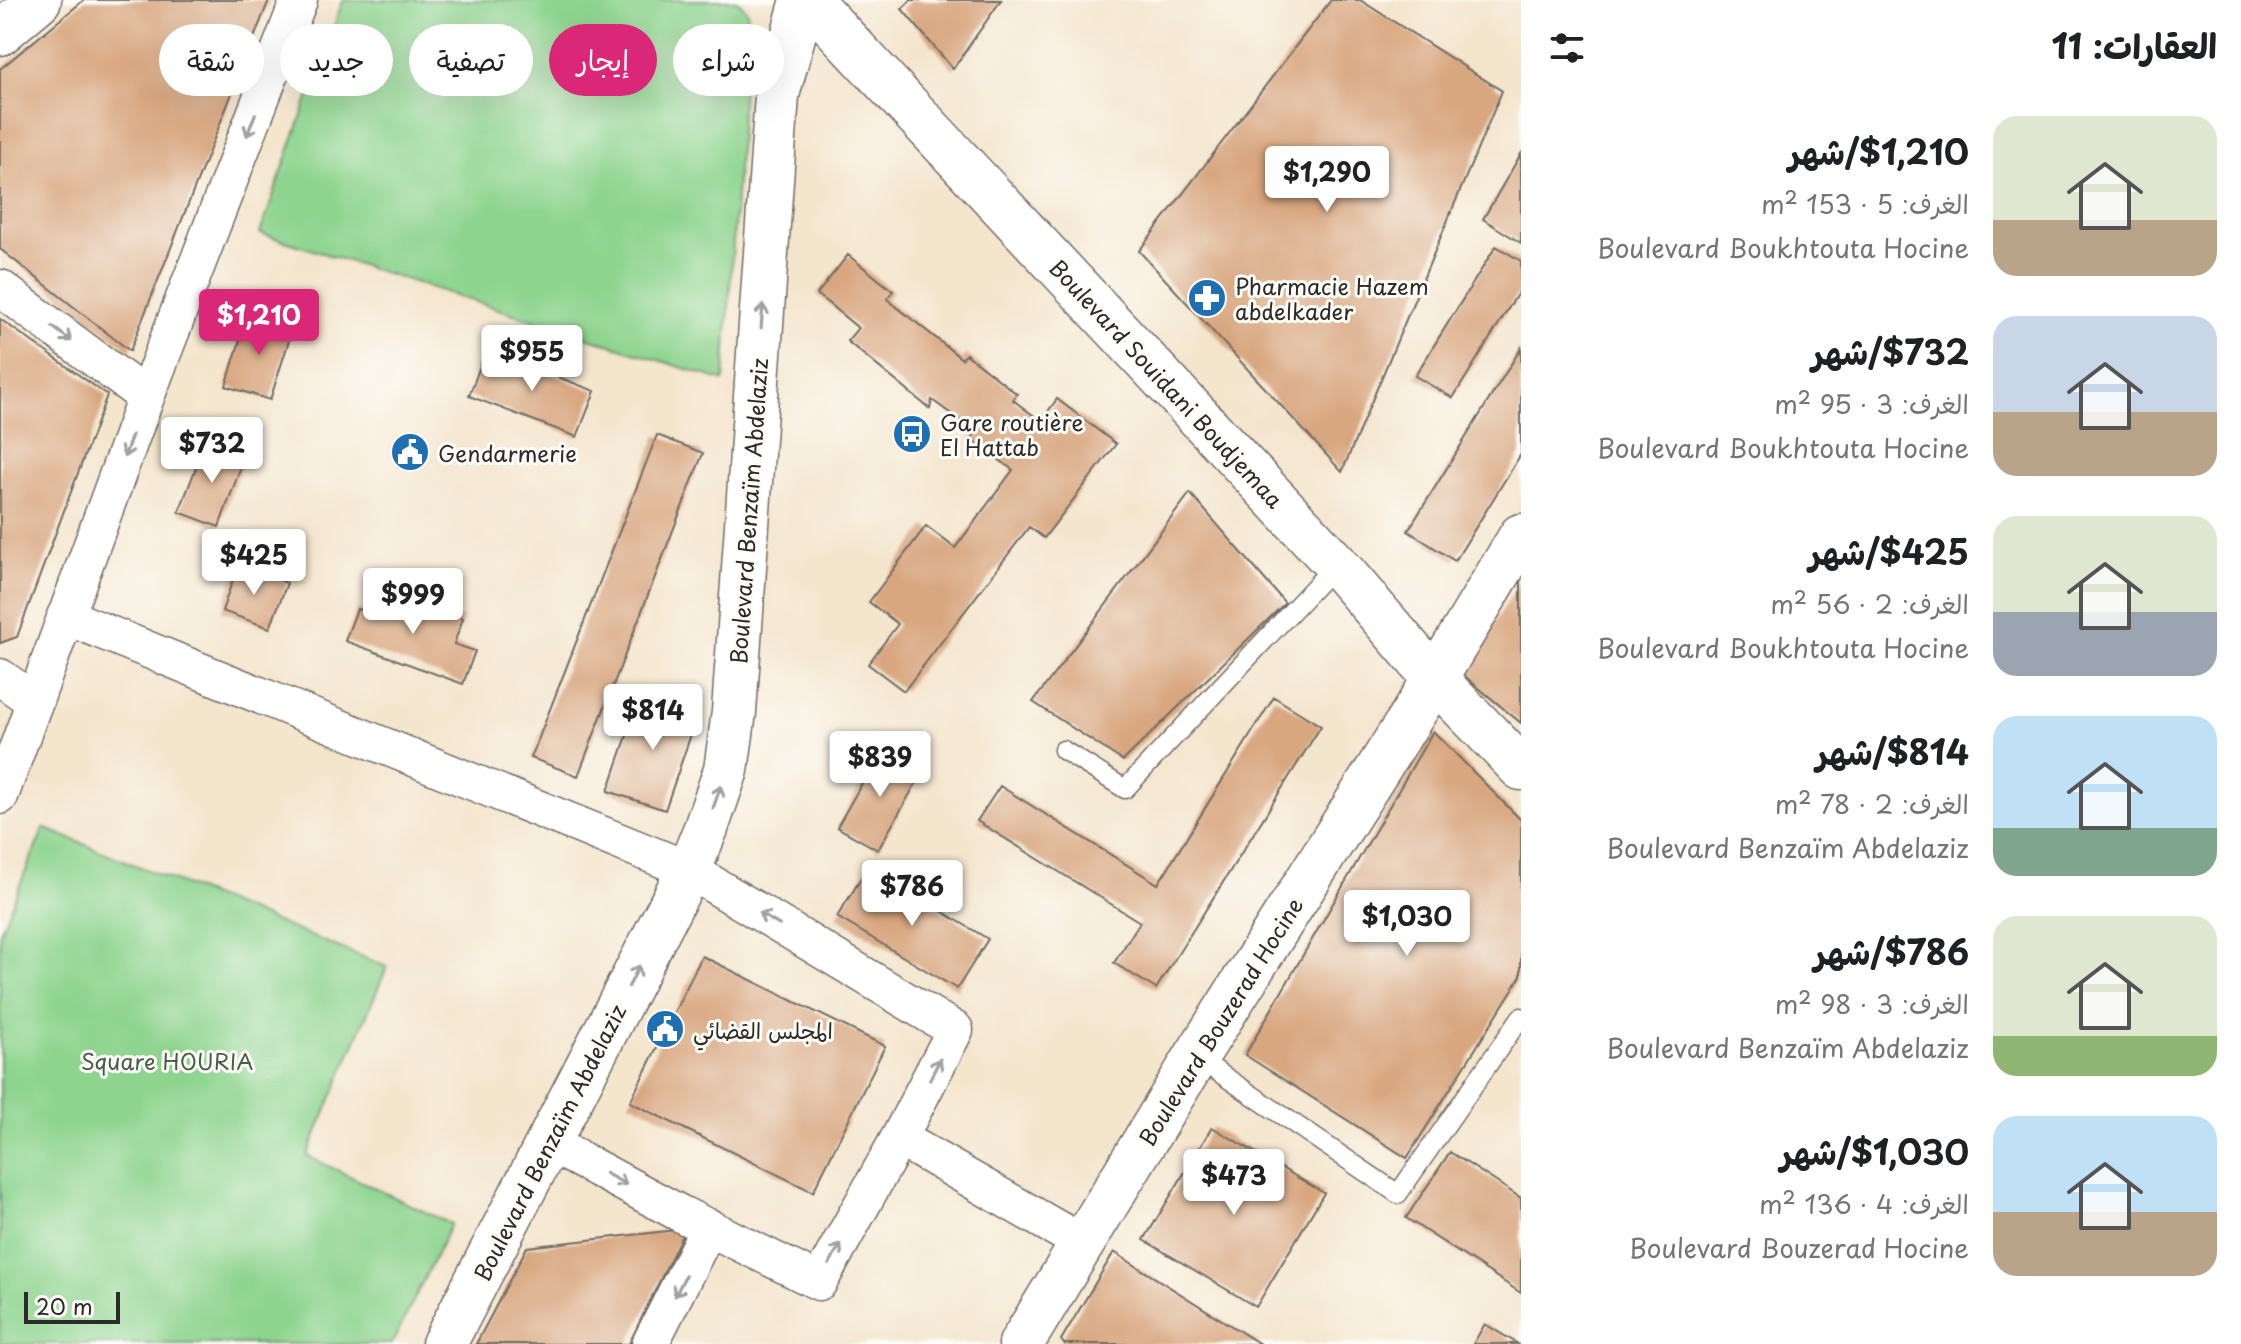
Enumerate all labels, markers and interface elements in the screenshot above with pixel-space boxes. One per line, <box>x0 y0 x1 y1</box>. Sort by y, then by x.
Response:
text: العقارات: 11 <box>2051 19 2217 71</box>
chip: شقة <box>159 24 264 96</box>
chip: جديد <box>280 24 393 96</box>
chip: تصفية <box>409 24 533 96</box>
chip: إيجار <box>549 24 657 96</box>
chip: شراء <box>673 24 784 96</box>
icon: filters <box>1545 26 1589 70</box>
one-way arrow <box>243 112 257 137</box>
text: $1,210/شهر <box>1788 125 1969 177</box>
pin: $1,290 <box>1262 146 1392 214</box>
icon: home <box>2057 148 2153 244</box>
text: $1,290 <box>1283 152 1371 191</box>
text: الغرف: 5 · 153 m² <box>1761 184 1969 223</box>
text: Boulevard Boukhtouta Hocine <box>1597 228 1969 267</box>
street label: Boulevard Souidani Boudjemaa <box>1043 251 1292 515</box>
place label: Pharmacie Hazem abdelkader <box>1235 269 1429 327</box>
pharmacy icon: Pharmacie Hazem abdelkader <box>1186 277 1228 319</box>
pin: $1,210 <box>194 289 324 357</box>
text: $1,210 <box>217 295 301 334</box>
one-way arrow <box>755 303 770 330</box>
pin: $955 <box>485 325 579 393</box>
text: $732/شهر <box>1812 325 1969 377</box>
one-way arrow <box>51 326 73 343</box>
text: $955 <box>499 331 565 370</box>
icon: home <box>2057 348 2153 444</box>
street label: Boulevard Benzaïm Abdelaziz <box>721 357 775 665</box>
text: الغرف: 3 · 95 m² <box>1774 384 1969 423</box>
place label: Gare routière El Hattab <box>940 405 1083 463</box>
bus stop icon: Gare routière El Hattab <box>891 413 933 455</box>
pin: $732 <box>165 417 259 485</box>
text: $732 <box>179 423 245 462</box>
text: Boulevard Boukhtouta Hocine <box>1597 428 1969 467</box>
public building icon: Gendarmerie <box>389 431 431 473</box>
one-way arrow <box>120 433 134 458</box>
place label: Gendarmerie <box>438 436 577 469</box>
text: $425/شهر <box>1809 525 1969 577</box>
pin: $425 <box>207 529 301 597</box>
text: $425 <box>220 535 288 574</box>
icon: home <box>2057 548 2153 644</box>
pin: $999 <box>366 568 460 636</box>
text: $999 <box>381 574 445 613</box>
text: الغرف: 2 · 56 m² <box>1770 584 1969 623</box>
text: Boulevard Boukhtouta Hocine <box>1597 628 1969 667</box>
pin: $814 <box>606 684 700 752</box>
text: $814 <box>622 690 684 729</box>
text: $814/شهر <box>1816 725 1969 777</box>
pin: $839 <box>833 731 927 799</box>
text: $839 <box>848 737 912 776</box>
icon: home <box>2057 748 2153 844</box>
text: الغرف: 2 · 78 m² <box>1775 784 1969 823</box>
one-way arrow <box>710 785 725 810</box>
text: Boulevard Benzaïm Abdelaziz <box>1606 828 1969 867</box>
pin: $786 <box>865 860 959 928</box>
text: $786 <box>880 866 944 905</box>
street label: Boulevard Bouzerad Hocine <box>1130 890 1310 1152</box>
pin: $1,030 <box>1342 890 1472 958</box>
text: $1,030 <box>1362 896 1452 935</box>
one-way arrow <box>758 910 781 926</box>
text: $786/شهر <box>1814 925 1969 977</box>
icon: home <box>2057 948 2153 1044</box>
one-way arrow <box>626 965 642 988</box>
text: الغرف: 3 · 98 m² <box>1775 984 1969 1023</box>
street label: Boulevard Benzaïm Abdelaziz <box>465 998 633 1286</box>
public building icon: المجلس القضائي <box>644 1008 686 1050</box>
place label: المجلس القضائي <box>693 1013 833 1051</box>
text: Boulevard Benzaïm Abdelaziz <box>1606 1028 1969 1067</box>
park label: Square HOURIA <box>81 1044 253 1077</box>
one-way arrow <box>927 1057 943 1081</box>
text: $1,030/شهر <box>1780 1125 1969 1177</box>
icon: home <box>2057 1148 2153 1244</box>
pin: $473 <box>1187 1149 1281 1217</box>
text: $473 <box>1201 1155 1267 1194</box>
one-way arrow <box>604 1172 627 1188</box>
text: الغرف: 4 · 136 m² <box>1759 1184 1969 1223</box>
text: Boulevard Bouzerad Hocine <box>1629 1228 1969 1267</box>
one-way arrow <box>827 1243 843 1266</box>
one-way arrow <box>671 1273 687 1297</box>
scale bar <box>24 1288 120 1324</box>
text: 20 m <box>36 1289 93 1322</box>

